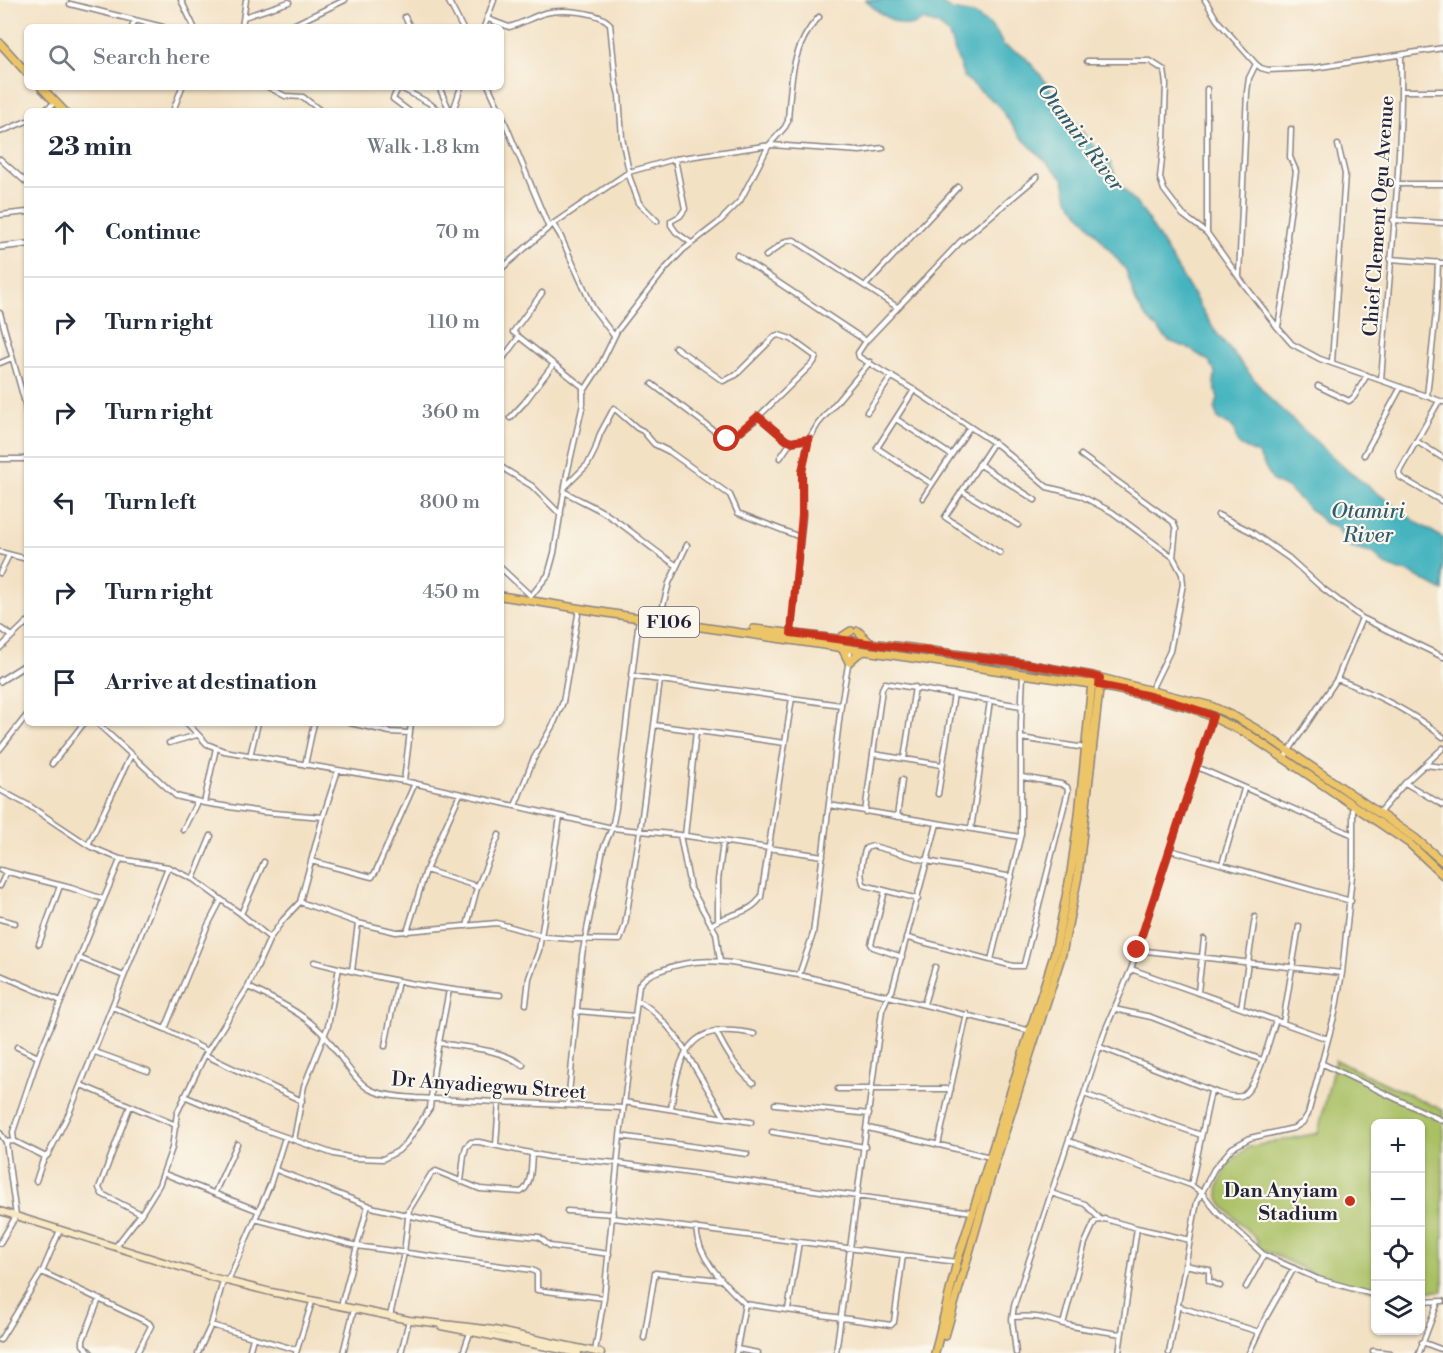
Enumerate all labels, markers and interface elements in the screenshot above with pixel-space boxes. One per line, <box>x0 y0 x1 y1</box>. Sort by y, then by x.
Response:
search box <box>24 24 504 90</box>
icon: search <box>45 41 78 74</box>
text: Search here <box>93 44 210 71</box>
water label: Otamiri River <box>1031 78 1130 198</box>
street label: Chief Clement Ogu Avenue <box>1359 95 1400 338</box>
text: 23 min <box>48 131 132 163</box>
text: Walk · 1.8 km <box>367 135 480 160</box>
icon: ahead <box>48 216 81 249</box>
text: Continue <box>105 219 201 246</box>
text: 70 m <box>436 220 480 245</box>
icon: right <box>48 306 81 339</box>
text: Turn right <box>105 309 213 336</box>
text: 110 m <box>428 310 480 335</box>
icon: right <box>48 396 81 429</box>
text: Turn right <box>105 399 213 426</box>
text: 360 m <box>422 400 480 425</box>
route start <box>713 425 739 451</box>
icon: left <box>48 486 81 519</box>
text: Turn left <box>105 489 196 516</box>
text: 800 m <box>420 490 480 515</box>
water label: Otamiri River <box>1331 499 1405 549</box>
icon: right <box>48 576 81 609</box>
text: Turn right <box>105 579 213 606</box>
text: 450 m <box>422 580 480 605</box>
road number: F106 <box>639 607 699 637</box>
icon: arrive <box>48 666 81 699</box>
text: Arrive at destination <box>105 669 317 696</box>
route end <box>1123 936 1149 962</box>
street label: Dr Anyadiegwu Street <box>390 1067 587 1106</box>
map controls <box>1371 1119 1425 1335</box>
button: + <box>1371 1119 1425 1173</box>
button: − <box>1371 1173 1425 1227</box>
place label: Dan Anyiam Stadium <box>1224 1179 1338 1227</box>
marker: Dan Anyiam Stadium <box>1343 1194 1357 1208</box>
button: locate <box>1371 1227 1425 1281</box>
button: layers <box>1371 1281 1425 1335</box>

